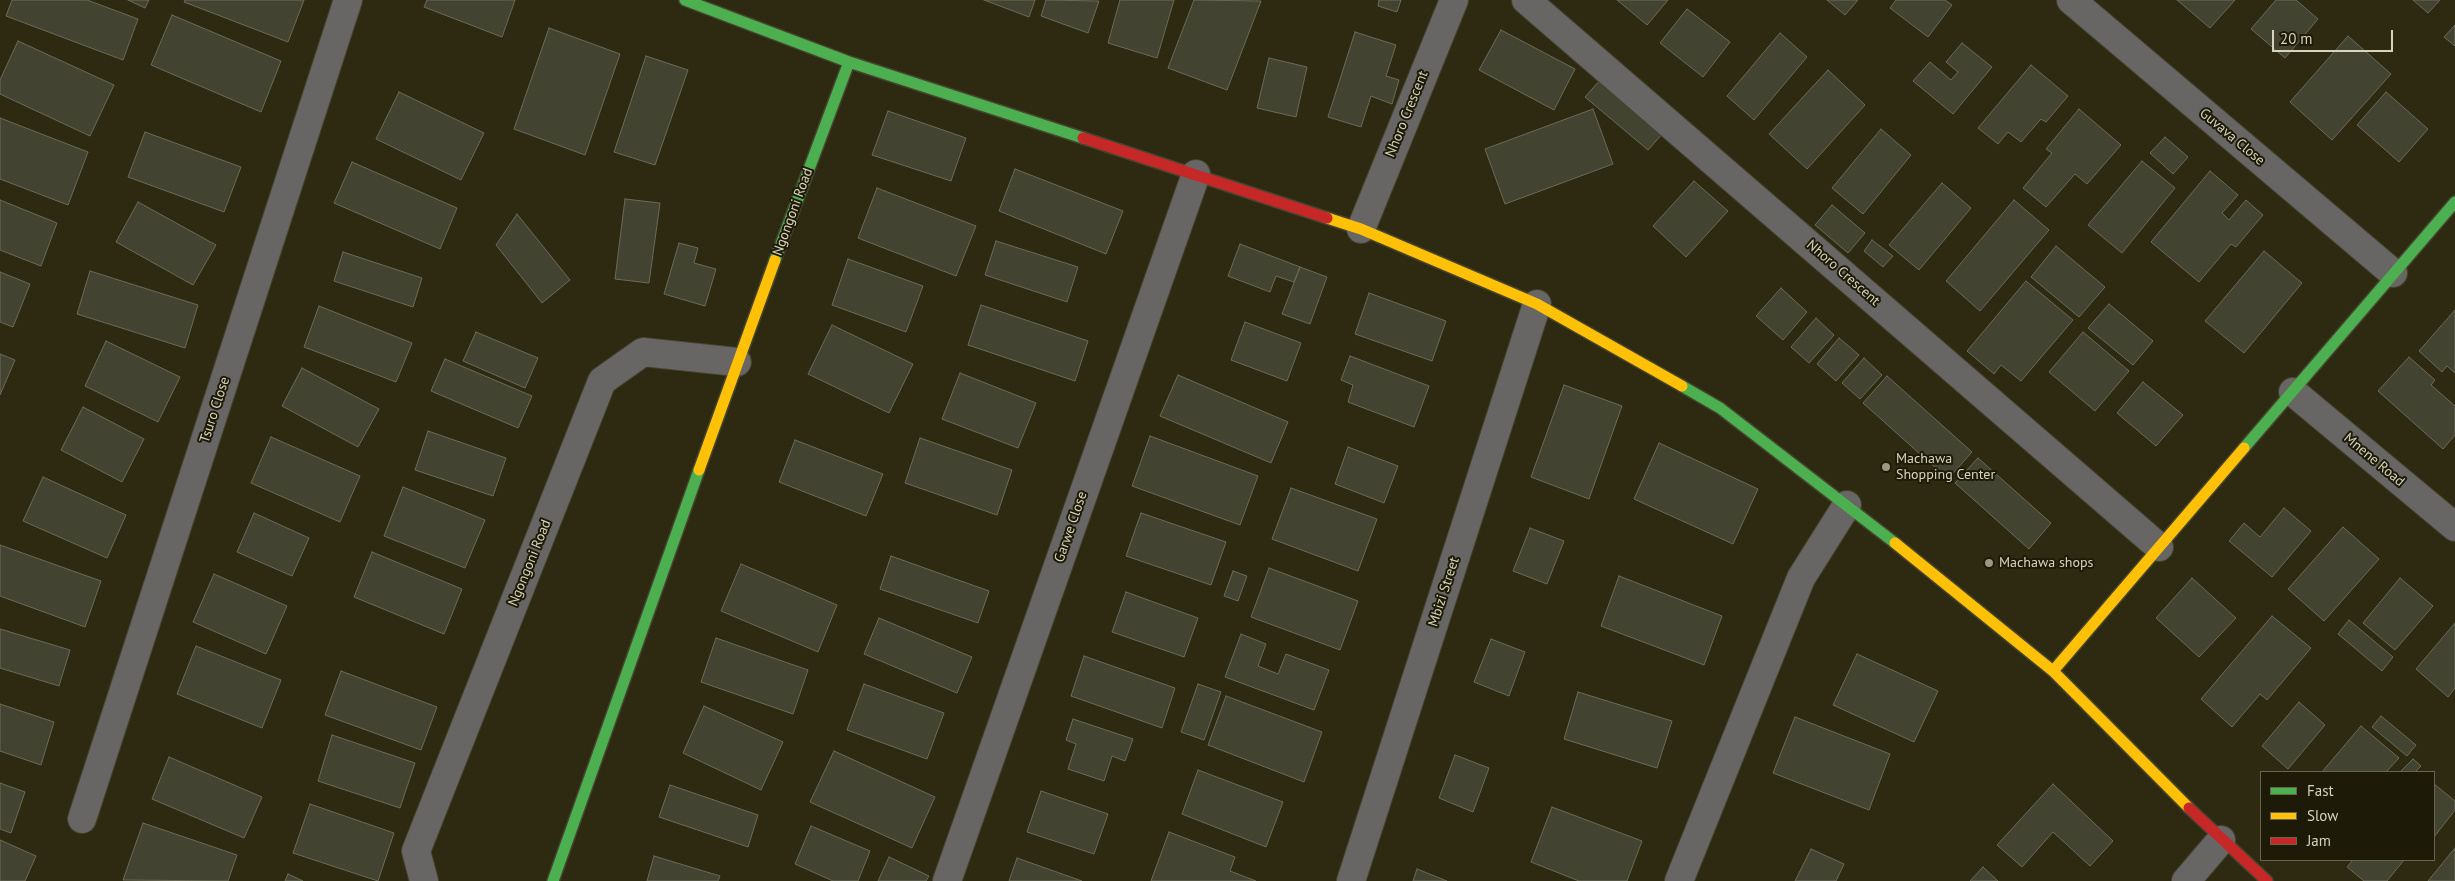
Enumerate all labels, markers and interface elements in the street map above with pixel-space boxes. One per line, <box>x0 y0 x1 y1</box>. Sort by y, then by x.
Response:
scale bar <box>2275 20 2396 52</box>
text: 20 m <box>2280 29 2313 48</box>
street label: Nhoro Crescent <box>1382 68 1432 160</box>
street label: Guvava Close <box>2196 105 2268 169</box>
street label: Ngongoni Road <box>769 166 817 258</box>
street label: Nhoro Crescent <box>1803 237 1883 309</box>
street label: Tsuro Close <box>196 375 234 445</box>
street label: Mnene Road <box>2340 430 2408 490</box>
place label: Machawa Shopping Center <box>1896 451 1995 484</box>
marker: Machawa Shopping Center <box>1880 461 1892 473</box>
street label: Garwe Close <box>1051 489 1091 565</box>
street label: Ngongoni Road <box>505 517 555 609</box>
street label: Mbizi Street <box>1425 555 1463 629</box>
place label: Machawa shops <box>1999 555 2093 571</box>
marker: Machawa shops <box>1983 557 1995 569</box>
legend <box>2260 771 2435 861</box>
text: Fast <box>2307 781 2334 800</box>
text: Slow <box>2307 806 2338 825</box>
text: Jam <box>2307 831 2331 850</box>

